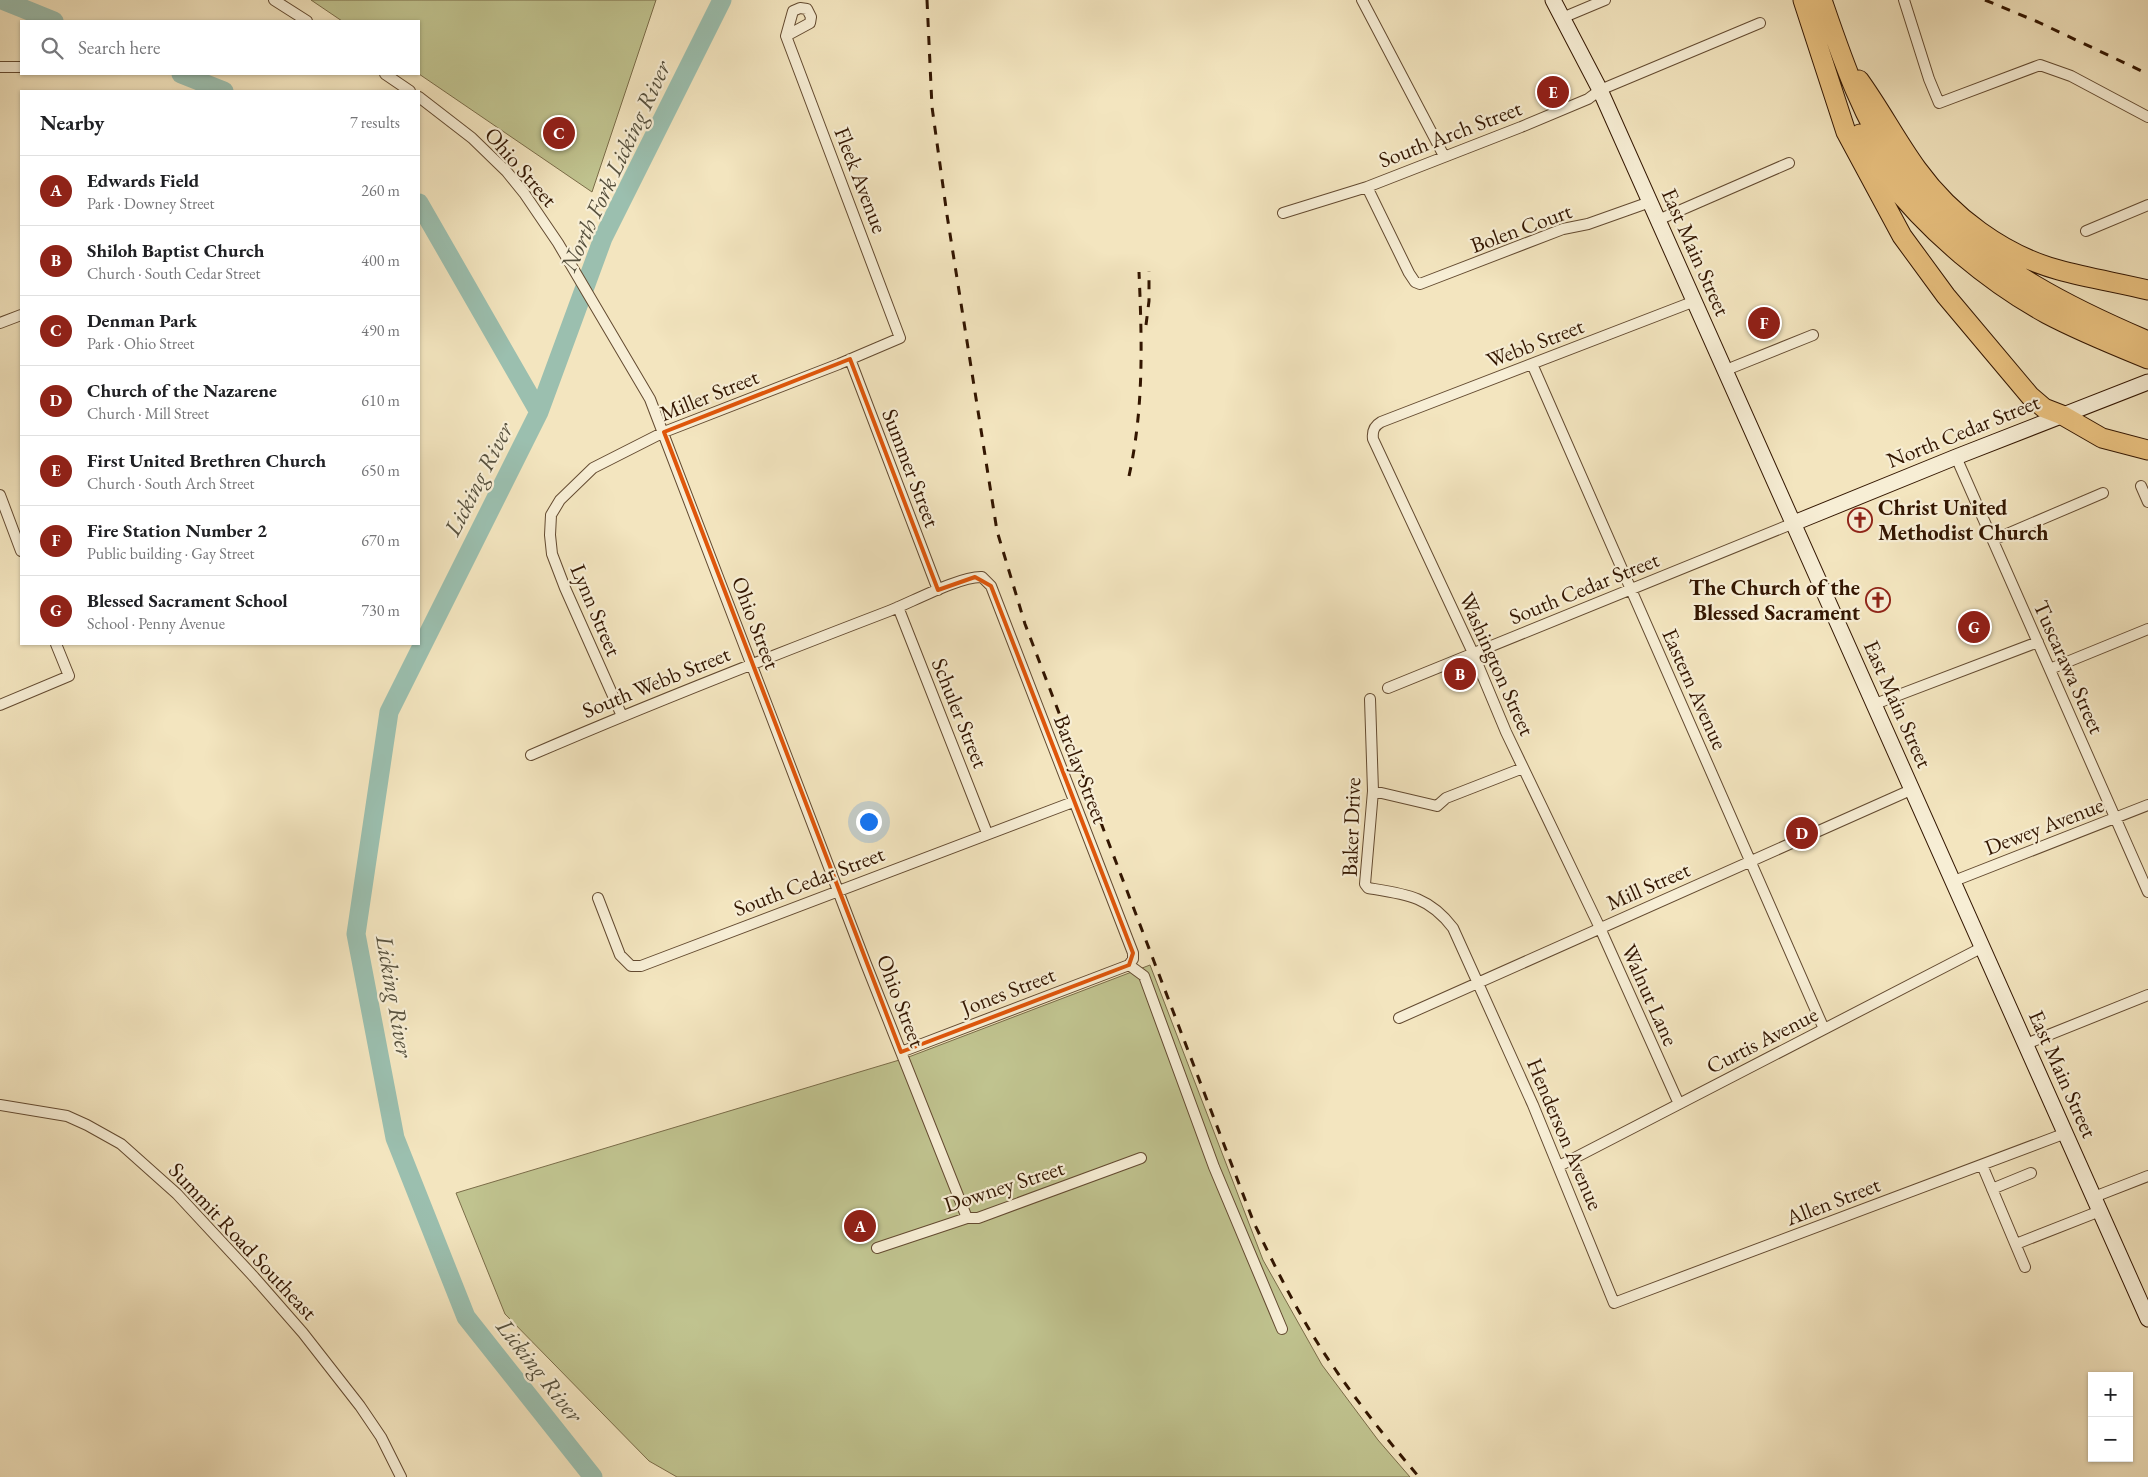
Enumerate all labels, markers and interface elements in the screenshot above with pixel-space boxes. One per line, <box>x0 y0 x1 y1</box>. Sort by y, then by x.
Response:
search box <box>20 20 420 75</box>
icon: search <box>38 34 66 62</box>
text: Search here <box>78 35 160 60</box>
water label: North Fork Licking River <box>552 54 678 277</box>
pin: E <box>1537 73 1569 111</box>
street label: South Arch Street <box>1374 93 1526 175</box>
text: Nearby <box>40 109 104 136</box>
text: 7 results <box>350 112 400 133</box>
pin: C <box>543 114 575 152</box>
street label: Ohio Street <box>478 121 564 213</box>
street label: Fleek Avenue <box>828 123 895 238</box>
text: Edwards Field <box>87 168 199 193</box>
text: A <box>50 180 62 201</box>
text: 260 m <box>361 180 400 201</box>
street label: East Main Street <box>1655 184 1737 321</box>
text: Park · Downey Street <box>87 193 215 214</box>
street label: Bolen Court <box>1466 196 1576 260</box>
text: Shiloh Baptist Church <box>87 238 264 263</box>
text: B <box>51 250 61 271</box>
text: 400 m <box>361 250 400 271</box>
text: Church · South Cedar Street <box>87 263 261 284</box>
pin: F <box>1748 304 1780 342</box>
text: Denman Park <box>87 308 197 333</box>
street label: Webb Street <box>1482 311 1588 375</box>
text: C <box>50 320 62 341</box>
text: 490 m <box>361 320 400 341</box>
text: Park · Ohio Street <box>87 333 195 354</box>
street label: Miller Street <box>655 362 763 428</box>
text: Church of the Nazarene <box>87 378 277 403</box>
street label: North Cedar Street <box>1882 387 2044 475</box>
text: D <box>50 390 62 411</box>
text: 610 m <box>361 390 400 411</box>
text: Church · Mill Street <box>87 403 209 424</box>
street label: Summer Street <box>875 405 947 531</box>
water label: Licking River <box>436 415 521 542</box>
text: First United Brethren Church <box>87 448 326 473</box>
text: E <box>51 460 61 481</box>
text: 650 m <box>361 460 400 481</box>
text: Church · South Arch Street <box>87 473 255 494</box>
place label: Christ United Methodist Church <box>1878 493 2049 547</box>
church icon: Christ United Methodist Church <box>1847 507 1873 533</box>
text: Fire Station Number 2 <box>87 518 267 543</box>
text: F <box>52 530 60 551</box>
text: 670 m <box>361 530 400 551</box>
text: Public building · Gay Street <box>87 543 254 564</box>
street label: South Cedar Street <box>1505 545 1663 631</box>
street label: Lynn Street <box>564 560 628 661</box>
street label: Ohio Street <box>725 572 787 674</box>
place label: The Church of the Blessed Sacrament <box>1689 573 1861 627</box>
church icon: The Church of the Blessed Sacrament <box>1865 587 1891 613</box>
text: Blessed Sacrament School <box>87 588 288 613</box>
street label: Washington Street <box>1452 588 1542 740</box>
street label: Tuscarawa Street <box>2027 596 2111 738</box>
text: G <box>50 600 62 621</box>
text: 730 m <box>361 600 400 621</box>
pin: G <box>1958 608 1990 646</box>
text: School · Penny Avenue <box>87 613 225 634</box>
street label: Eastern Avenue <box>1655 624 1735 755</box>
street label: East Main Street <box>1857 636 1939 773</box>
street label: South Webb Street <box>578 639 734 725</box>
street label: Schuler Street <box>925 654 995 772</box>
pin: B <box>1444 655 1476 693</box>
street label: Barclay Street <box>1047 710 1115 828</box>
street label: Baker Drive <box>1335 776 1367 877</box>
street label: Dewey Avenue <box>1980 790 2108 862</box>
your location <box>856 809 882 835</box>
pin: D <box>1786 814 1818 852</box>
street label: South Cedar Street <box>729 839 889 923</box>
street label: Mill Street <box>1602 855 1694 917</box>
water label: Licking River <box>369 932 421 1061</box>
street label: Walnut Lane <box>1615 940 1685 1051</box>
street label: Ohio Street <box>870 950 932 1052</box>
street label: Jones Street <box>955 960 1059 1023</box>
street label: Curtis Avenue <box>1701 999 1823 1081</box>
street label: East Main Street <box>2022 1006 2104 1143</box>
street label: Henderson Avenue <box>1520 1054 1610 1215</box>
street label: Downey Street <box>940 1153 1068 1219</box>
street label: Summit Road Southeast <box>162 1156 324 1326</box>
street label: Allen Street <box>1781 1170 1884 1233</box>
pin: A <box>844 1207 876 1245</box>
water label: Licking River <box>489 1311 591 1430</box>
map controls <box>2088 1372 2133 1462</box>
button: + <box>2088 1372 2133 1417</box>
button: − <box>2088 1417 2133 1462</box>

